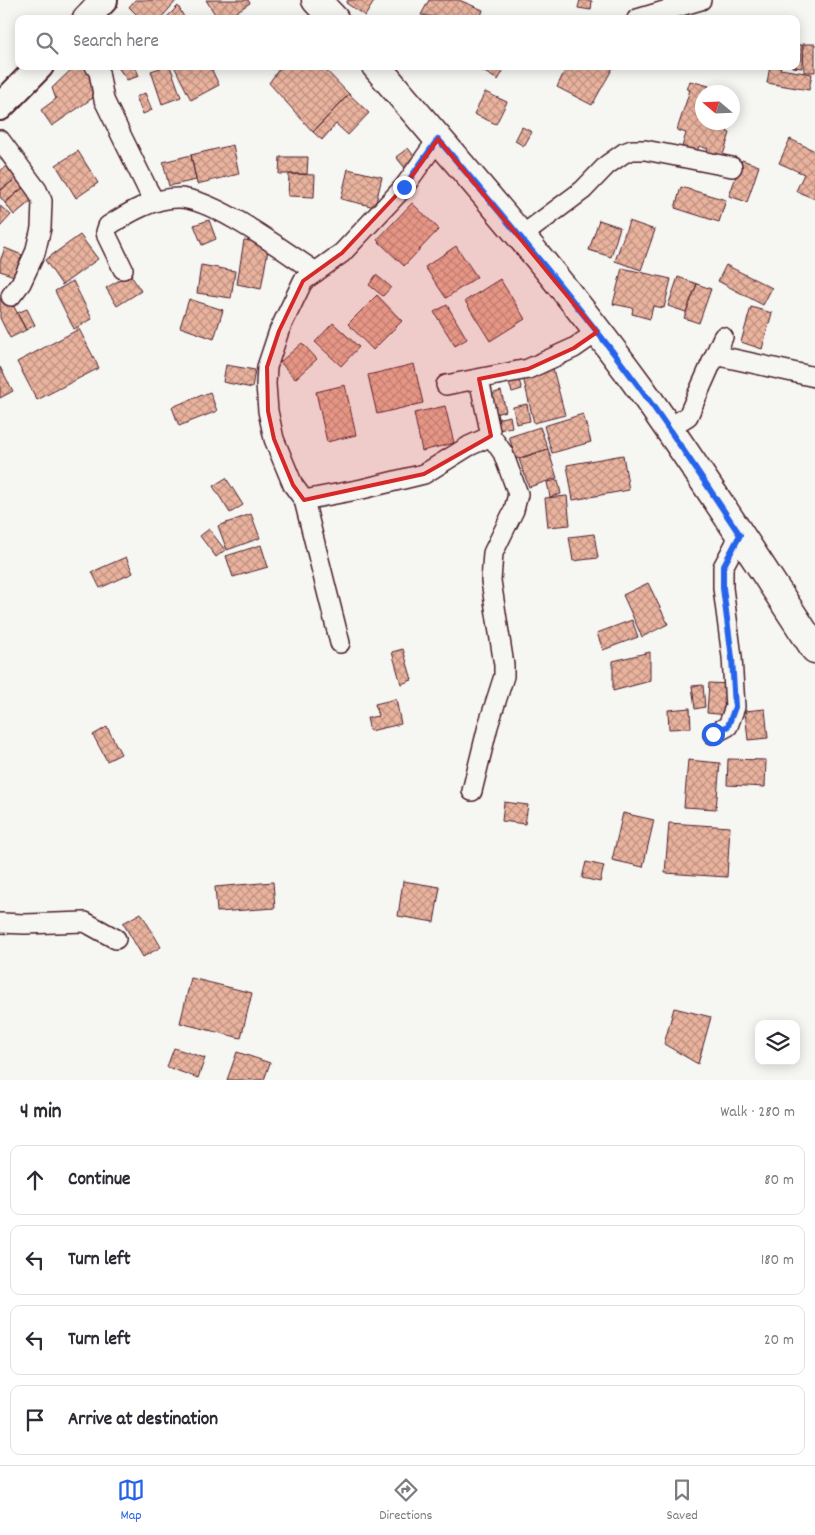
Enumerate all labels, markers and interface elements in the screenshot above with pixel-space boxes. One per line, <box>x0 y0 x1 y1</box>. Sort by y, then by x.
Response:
search box <box>15 15 800 70</box>
icon: search <box>33 29 61 57</box>
text: Search here <box>73 29 159 56</box>
north arrow <box>695 85 740 130</box>
route end <box>393 176 416 199</box>
route start <box>702 723 725 746</box>
map controls <box>755 1020 800 1065</box>
button: layers <box>755 1020 800 1065</box>
text: 4 min <box>20 1098 62 1128</box>
text: Walk · 280 m <box>720 1101 795 1124</box>
icon: ahead <box>21 1166 49 1194</box>
text: Continue <box>68 1167 130 1194</box>
text: 80 m <box>764 1169 794 1192</box>
icon: left <box>21 1246 49 1274</box>
text: Turn left <box>68 1247 131 1274</box>
text: 180 m <box>761 1249 794 1272</box>
icon: left <box>21 1326 49 1354</box>
text: Turn left <box>68 1327 131 1354</box>
text: 20 m <box>764 1329 794 1352</box>
icon: arrive <box>21 1406 49 1434</box>
text: Arrive at destination <box>68 1407 218 1434</box>
tab: Map <box>117 1476 145 1526</box>
tab: Directions <box>379 1476 432 1526</box>
tab: Saved <box>667 1476 698 1526</box>

